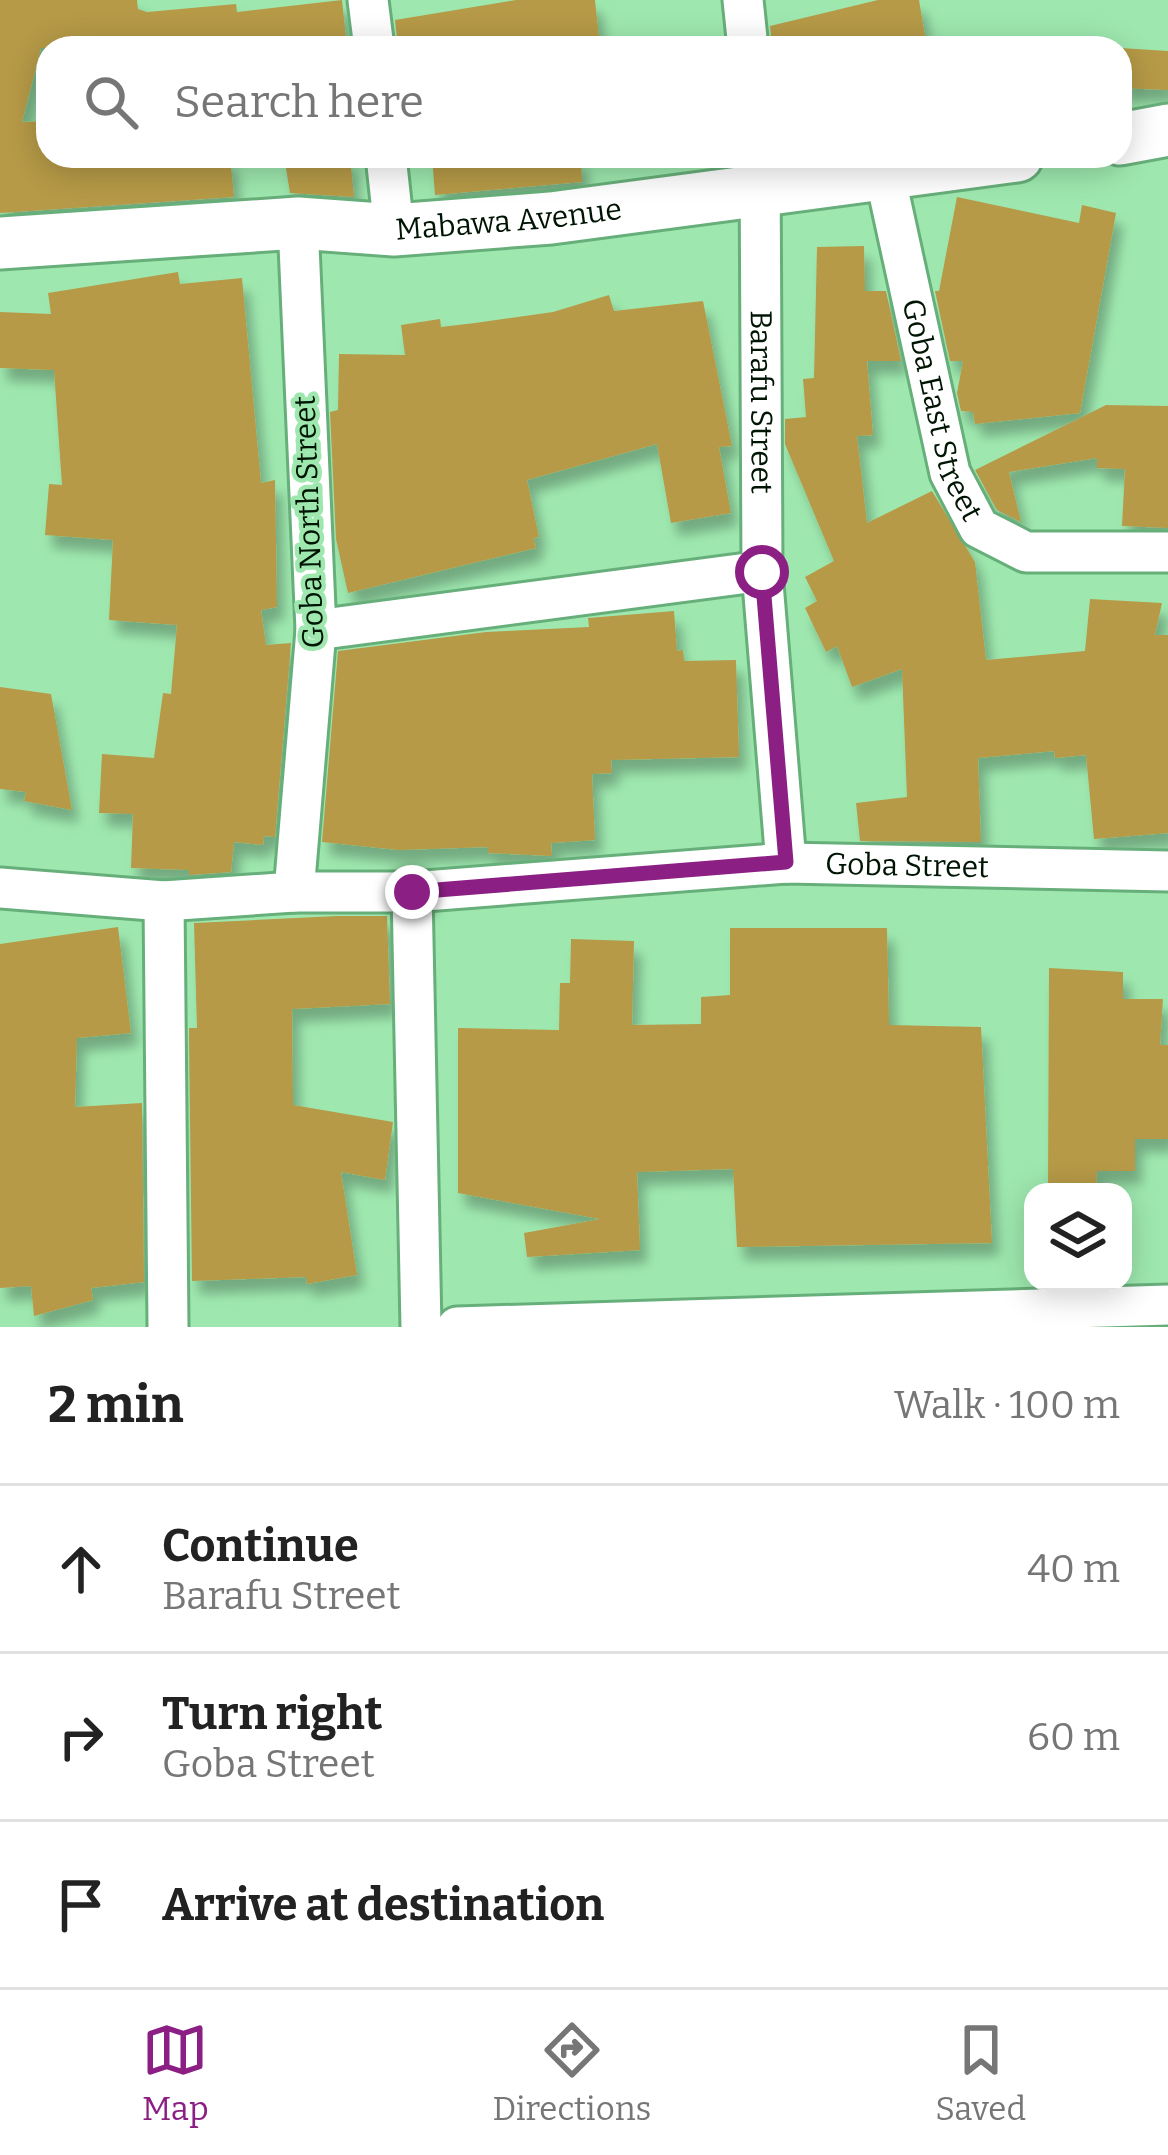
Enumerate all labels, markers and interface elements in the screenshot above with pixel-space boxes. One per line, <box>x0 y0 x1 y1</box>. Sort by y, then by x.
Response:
search box <box>36 36 1132 168</box>
icon: search <box>78 69 144 135</box>
text: Search here <box>174 75 424 129</box>
street label: Mabawa Avenue <box>394 191 624 248</box>
street label: Goba East Street <box>894 295 990 527</box>
street label: Barafu Street <box>743 310 780 494</box>
street label: Goba North Street <box>287 395 331 649</box>
route start <box>735 545 789 599</box>
street label: Goba Street <box>825 846 989 885</box>
route end <box>385 865 439 919</box>
map controls <box>1024 1183 1132 1291</box>
button: layers <box>1024 1183 1132 1291</box>
text: 2 min <box>48 1374 184 1436</box>
text: Walk · 100 m <box>894 1382 1120 1428</box>
text: Continue <box>162 1519 359 1573</box>
icon: ahead <box>48 1536 114 1602</box>
text: 40 m <box>1027 1546 1120 1592</box>
text: Barafu Street <box>162 1573 401 1619</box>
text: Turn right <box>162 1687 382 1741</box>
icon: right <box>48 1704 114 1770</box>
text: 60 m <box>1027 1714 1120 1760</box>
text: Goba Street <box>162 1741 375 1787</box>
icon: arrive <box>48 1872 114 1938</box>
text: Arrive at destination <box>162 1878 604 1932</box>
tab: Map <box>142 2017 209 2129</box>
tab: Directions <box>493 2017 651 2129</box>
tab: Saved <box>935 2017 1026 2129</box>

